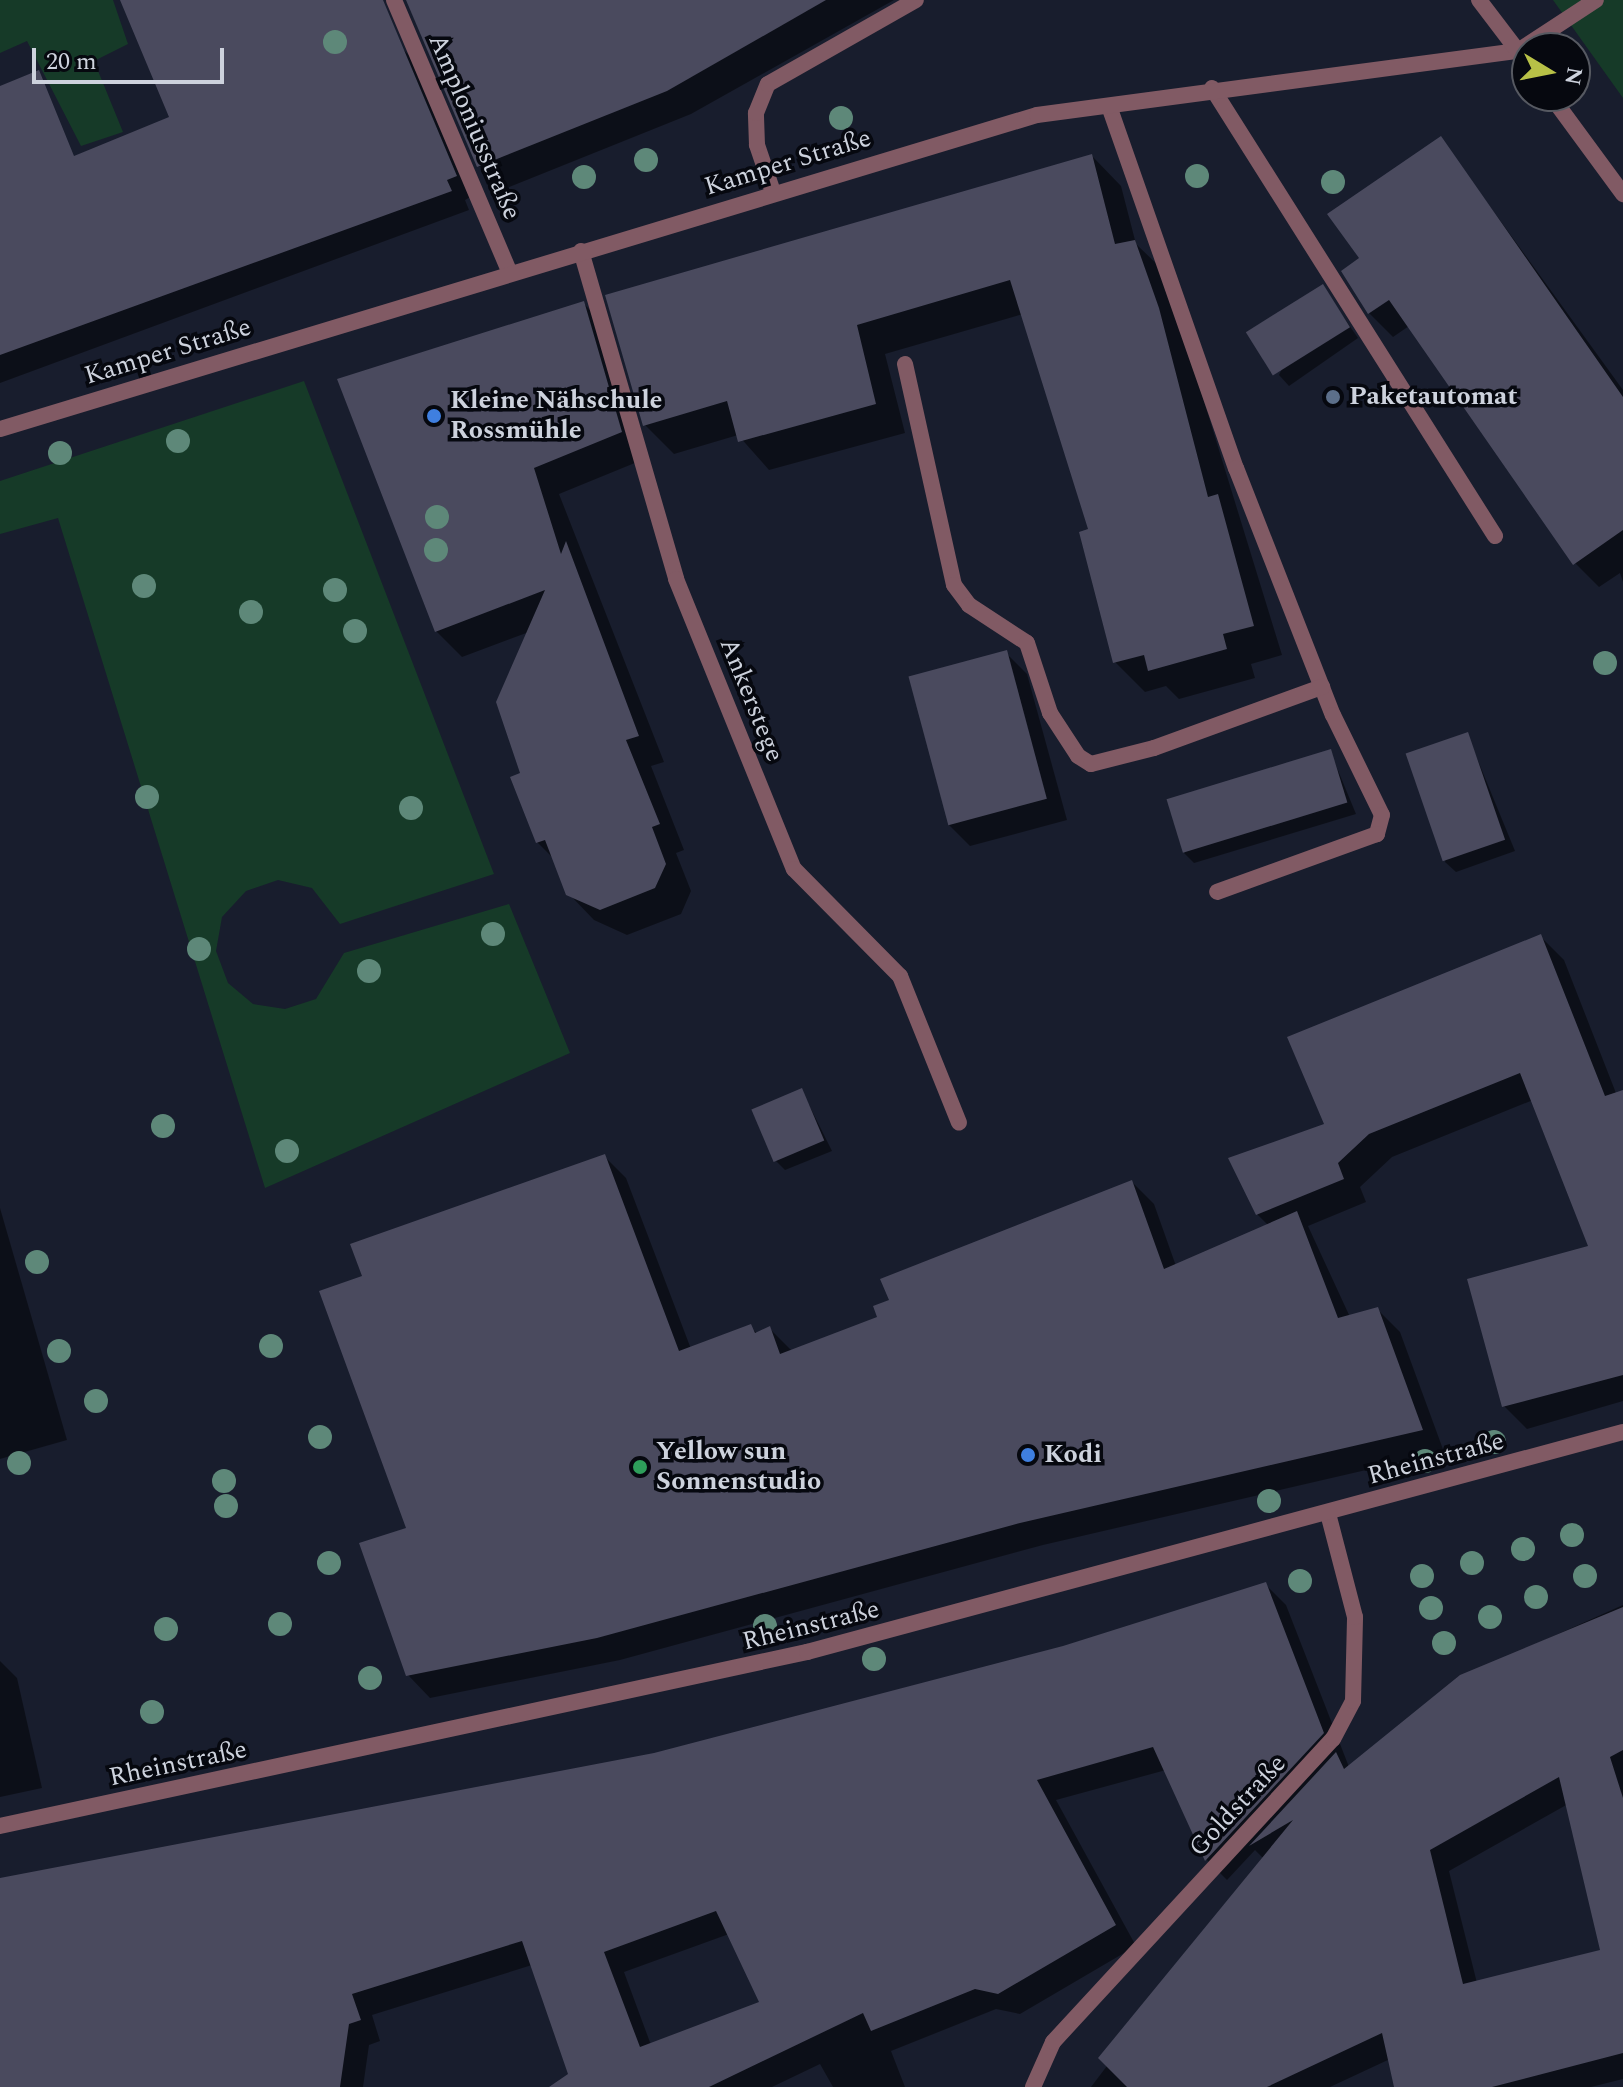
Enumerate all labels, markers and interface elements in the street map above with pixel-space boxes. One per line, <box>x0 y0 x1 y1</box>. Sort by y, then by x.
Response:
street label: Amploniusstraße <box>421 29 527 225</box>
scale bar <box>36 32 228 82</box>
north arrow <box>1511 32 1591 112</box>
text: 20 m <box>46 44 97 80</box>
text: N <box>1555 64 1591 88</box>
street label: Kamper Straße <box>701 123 875 203</box>
street label: Kamper Straße <box>81 312 255 392</box>
place label: Paketautomat <box>1349 381 1517 413</box>
place label: Kleine Nähschule Rossmühle <box>450 385 662 446</box>
marker: Paketautomat <box>1324 388 1342 406</box>
marker: Kleine Nähschule Rossmühle <box>425 407 443 425</box>
street label: Ankerstege <box>712 634 790 766</box>
street label: Rheinstraße <box>1364 1426 1508 1492</box>
place label: Yellow sun Sonnenstudio <box>656 1436 821 1498</box>
place label: Kodi <box>1044 1439 1102 1471</box>
marker: Kodi <box>1019 1446 1037 1464</box>
marker: Yellow sun Sonnenstudio <box>631 1458 649 1476</box>
street label: Rheinstraße <box>739 1594 883 1658</box>
street label: Rheinstraße <box>106 1734 250 1794</box>
street label: Goldstraße <box>1183 1748 1293 1864</box>

